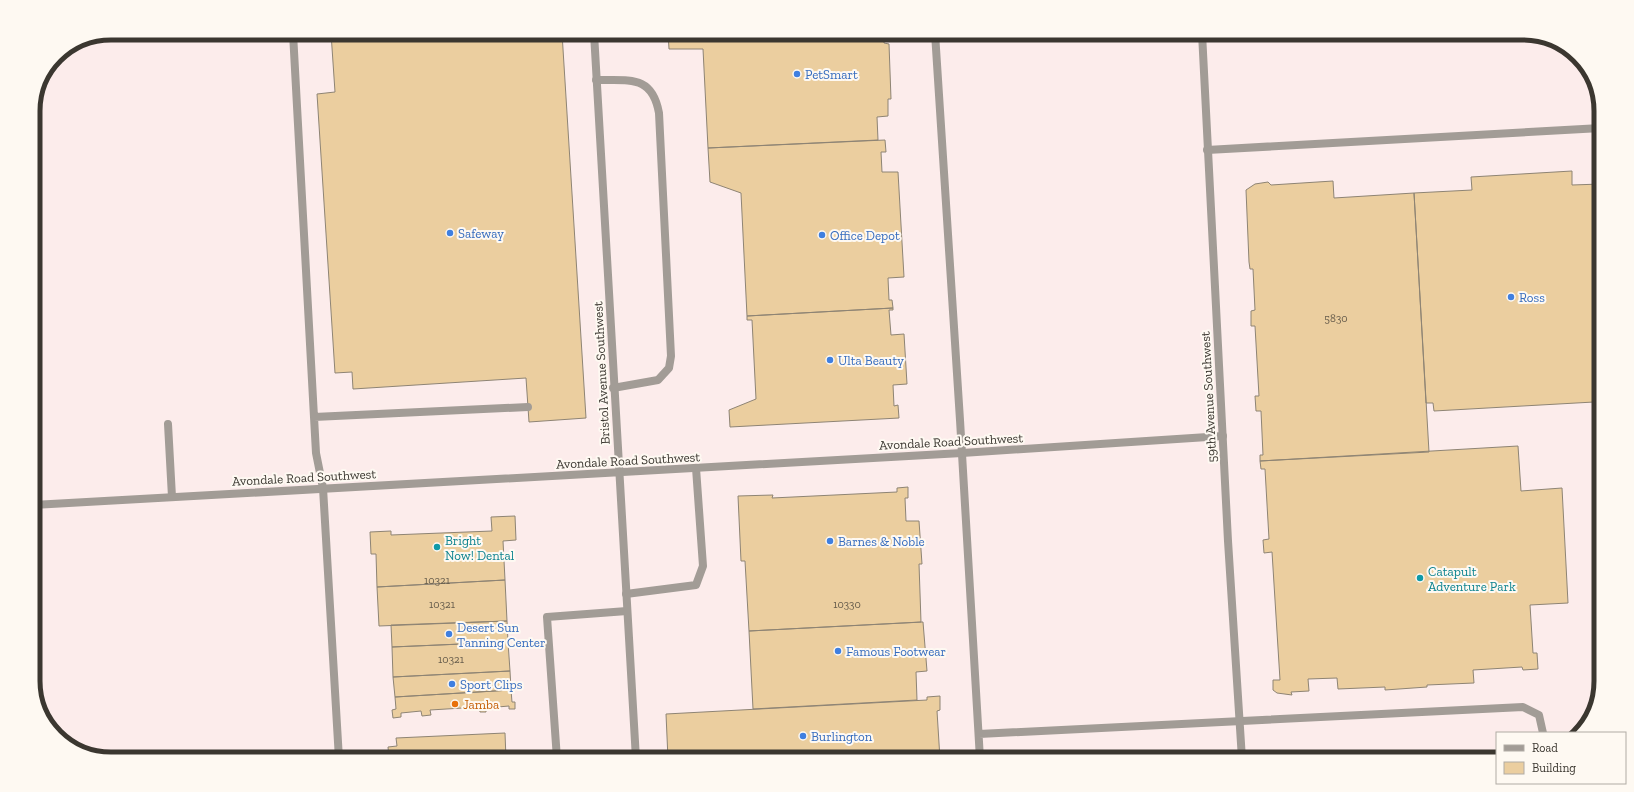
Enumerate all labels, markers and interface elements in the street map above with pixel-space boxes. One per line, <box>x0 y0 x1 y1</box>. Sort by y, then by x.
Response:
place label: PetSmart <box>805 67 858 82</box>
marker: PetSmart <box>792 69 802 79</box>
place label: Safeway <box>458 226 504 241</box>
marker: Safeway <box>445 228 455 238</box>
place label: Office Depot <box>830 228 900 243</box>
marker: Office Depot <box>817 230 827 240</box>
place label: Ross <box>1519 290 1545 305</box>
marker: Ross <box>1506 292 1516 302</box>
street label: Bristol Avenue Southwest <box>590 301 613 445</box>
house number: 5830 <box>1324 312 1348 325</box>
street label: 59th Avenue Southwest <box>1198 331 1219 463</box>
place label: Ulta Beauty <box>838 353 904 368</box>
marker: Ulta Beauty <box>825 355 835 365</box>
street label: Avondale Road Southwest <box>879 430 1024 453</box>
street label: Avondale Road Southwest <box>556 449 701 472</box>
street label: Avondale Road Southwest <box>232 466 377 489</box>
place label: Bright Now! Dental <box>445 533 515 563</box>
place label: Barnes & Noble <box>838 534 925 549</box>
marker: Barnes & Noble <box>825 536 835 546</box>
marker: Bright Now! Dental <box>432 542 442 552</box>
place label: Catapult Adventure Park <box>1428 564 1516 594</box>
marker: Catapult Adventure Park <box>1415 573 1425 583</box>
house number: 10321 <box>424 574 451 587</box>
house number: 10321 <box>429 598 456 611</box>
house number: 10330 <box>833 598 861 611</box>
place label: Desert Sun Tanning Center <box>457 620 545 650</box>
marker: Desert Sun Tanning Center <box>444 629 454 639</box>
place label: Famous Footwear <box>846 644 946 659</box>
marker: Famous Footwear <box>833 646 843 656</box>
house number: 10321 <box>438 653 465 666</box>
place label: Sport Clips <box>460 677 523 692</box>
marker: Sport Clips <box>447 679 457 689</box>
place label: Jamba <box>463 697 500 712</box>
marker: Jamba <box>450 699 460 709</box>
place label: Burlington <box>811 729 873 744</box>
marker: Burlington <box>798 731 808 741</box>
legend <box>1496 732 1626 784</box>
text: Road <box>1532 741 1558 755</box>
text: Building <box>1532 761 1576 775</box>

